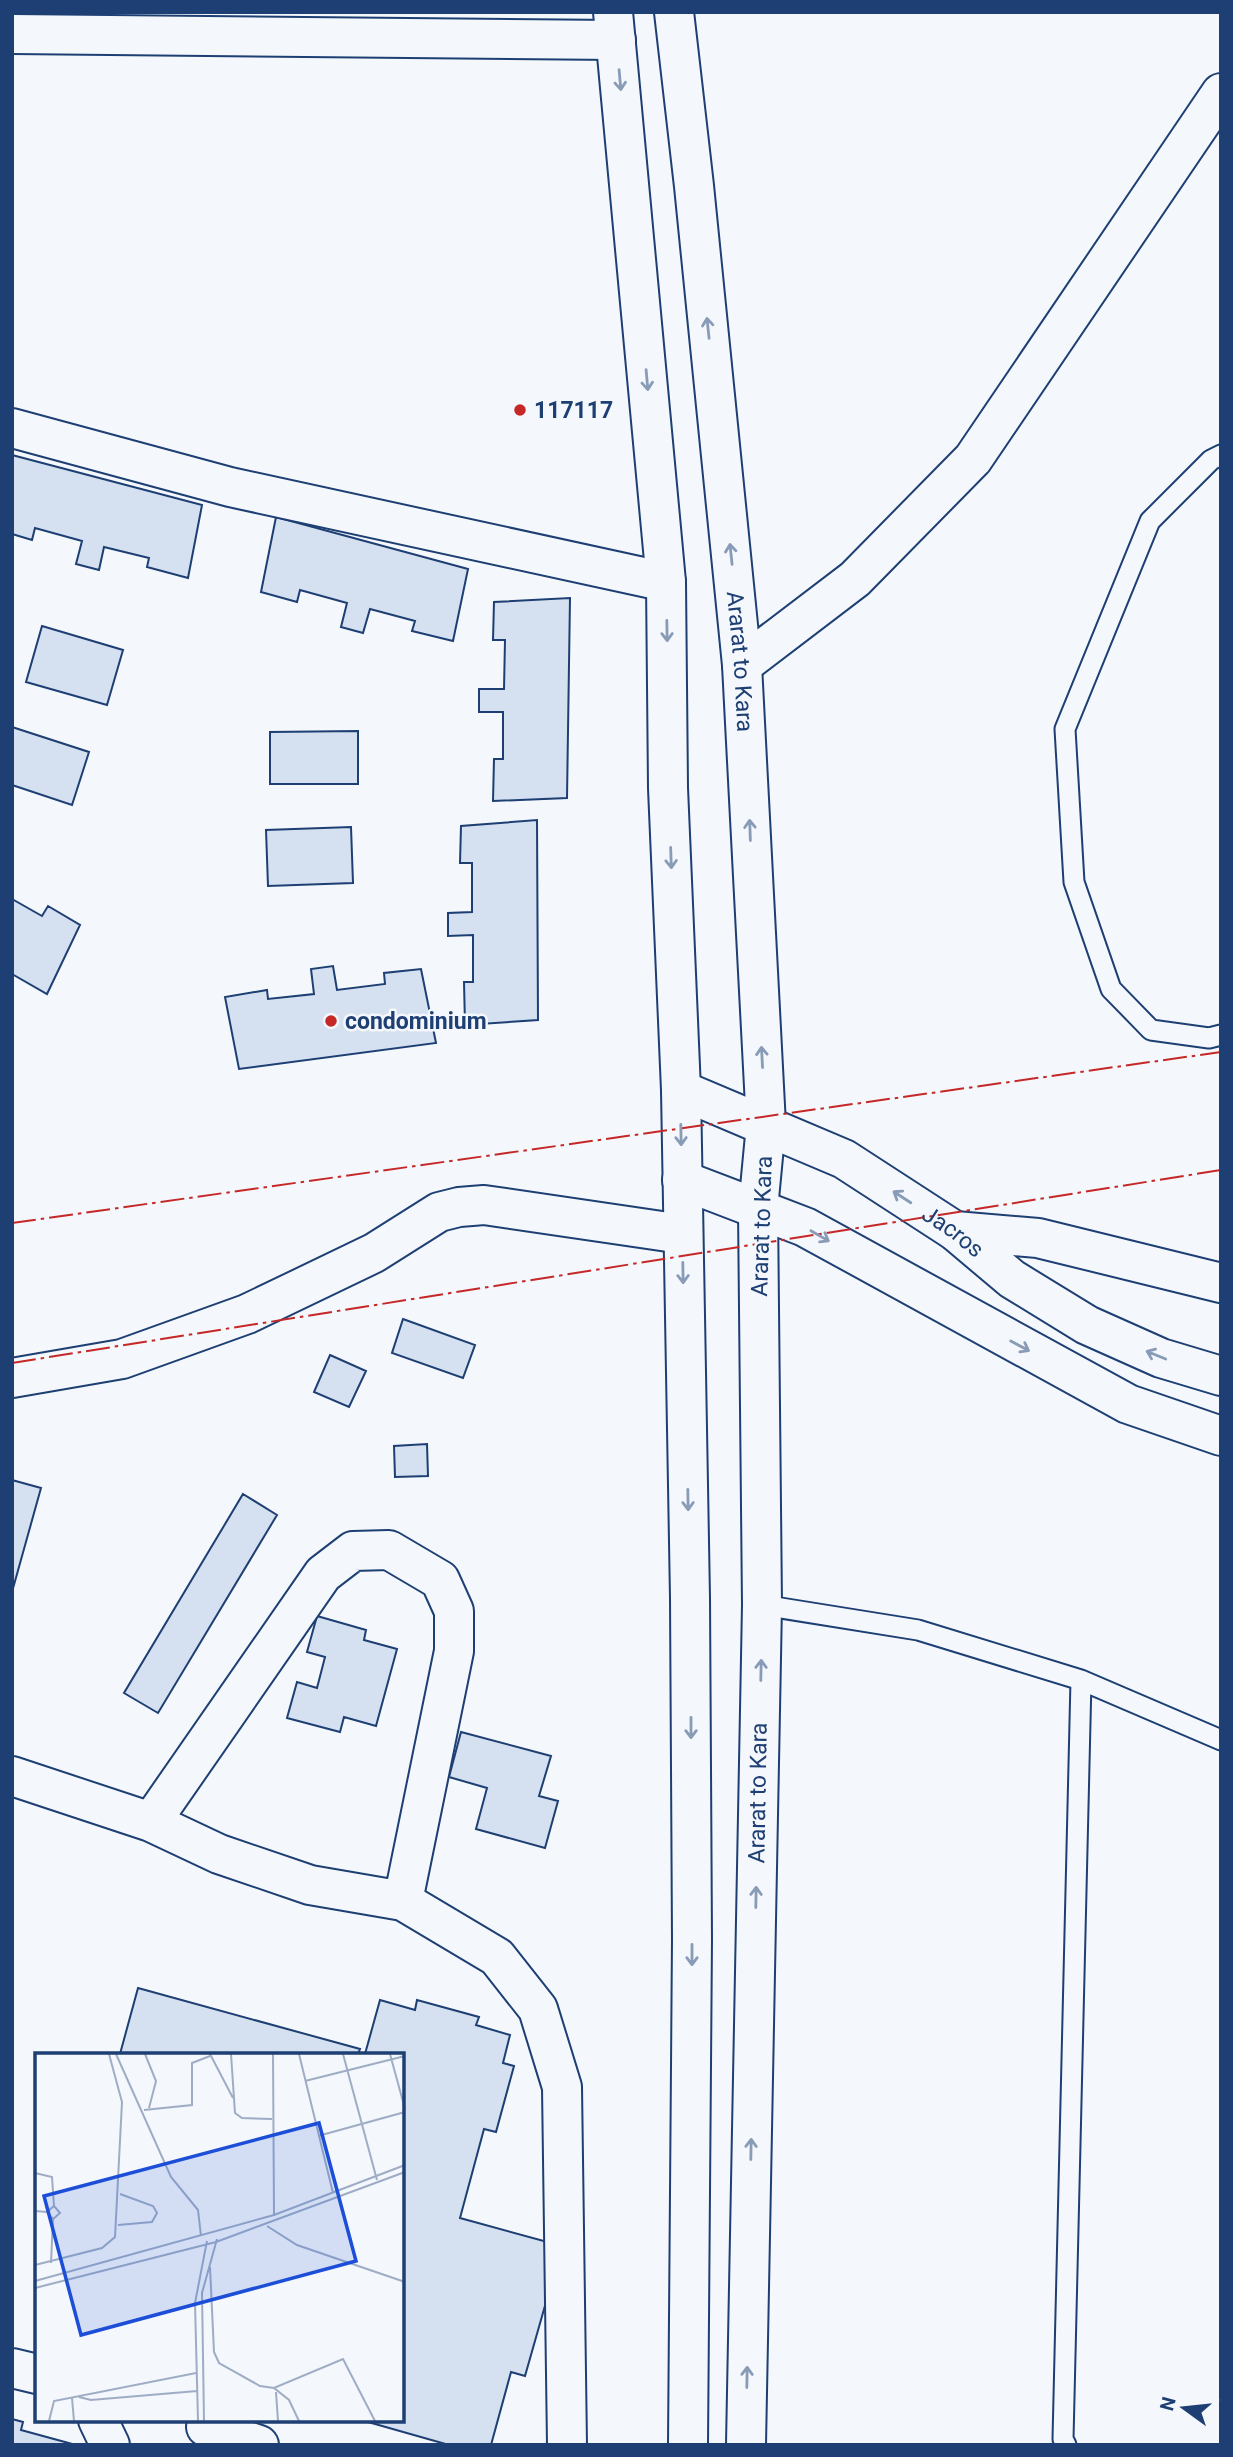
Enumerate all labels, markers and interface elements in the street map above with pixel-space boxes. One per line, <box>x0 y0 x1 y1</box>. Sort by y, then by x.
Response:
one-way arrow <box>614 68 627 91</box>
one-way arrow <box>701 317 714 339</box>
one-way arrow <box>641 368 654 391</box>
place label: 117117 <box>534 397 613 424</box>
marker: 117117 <box>512 402 528 418</box>
one-way arrow <box>724 543 737 566</box>
street label: Ararat to Kara <box>721 590 759 733</box>
one-way arrow <box>660 619 674 642</box>
one-way arrow <box>744 818 757 841</box>
one-way arrow <box>664 847 677 870</box>
place label: condominium <box>345 1008 487 1035</box>
marker: condominium <box>323 1013 339 1029</box>
one-way arrow <box>756 1046 769 1069</box>
one-way arrow <box>674 1123 688 1146</box>
street label: Ararat to Kara <box>746 1155 778 1297</box>
one-way arrow <box>893 1189 912 1204</box>
street label: Jacros <box>917 1200 989 1263</box>
one-way arrow <box>809 1230 830 1243</box>
one-way arrow <box>676 1261 689 1284</box>
one-way arrow <box>1009 1339 1029 1353</box>
one-way arrow <box>1146 1348 1167 1361</box>
one-way arrow <box>681 1488 694 1511</box>
one-way arrow <box>754 1658 768 1681</box>
one-way arrow <box>684 1716 698 1739</box>
street label: Ararat to Kara <box>743 1722 773 1864</box>
one-way arrow <box>749 1886 763 1909</box>
one-way arrow <box>685 1943 699 1966</box>
inset map <box>35 2053 404 2422</box>
one-way arrow <box>744 2138 757 2161</box>
one-way arrow <box>740 2365 753 2388</box>
north arrow <box>1149 2373 1219 2443</box>
text: N <box>1155 2394 1181 2413</box>

